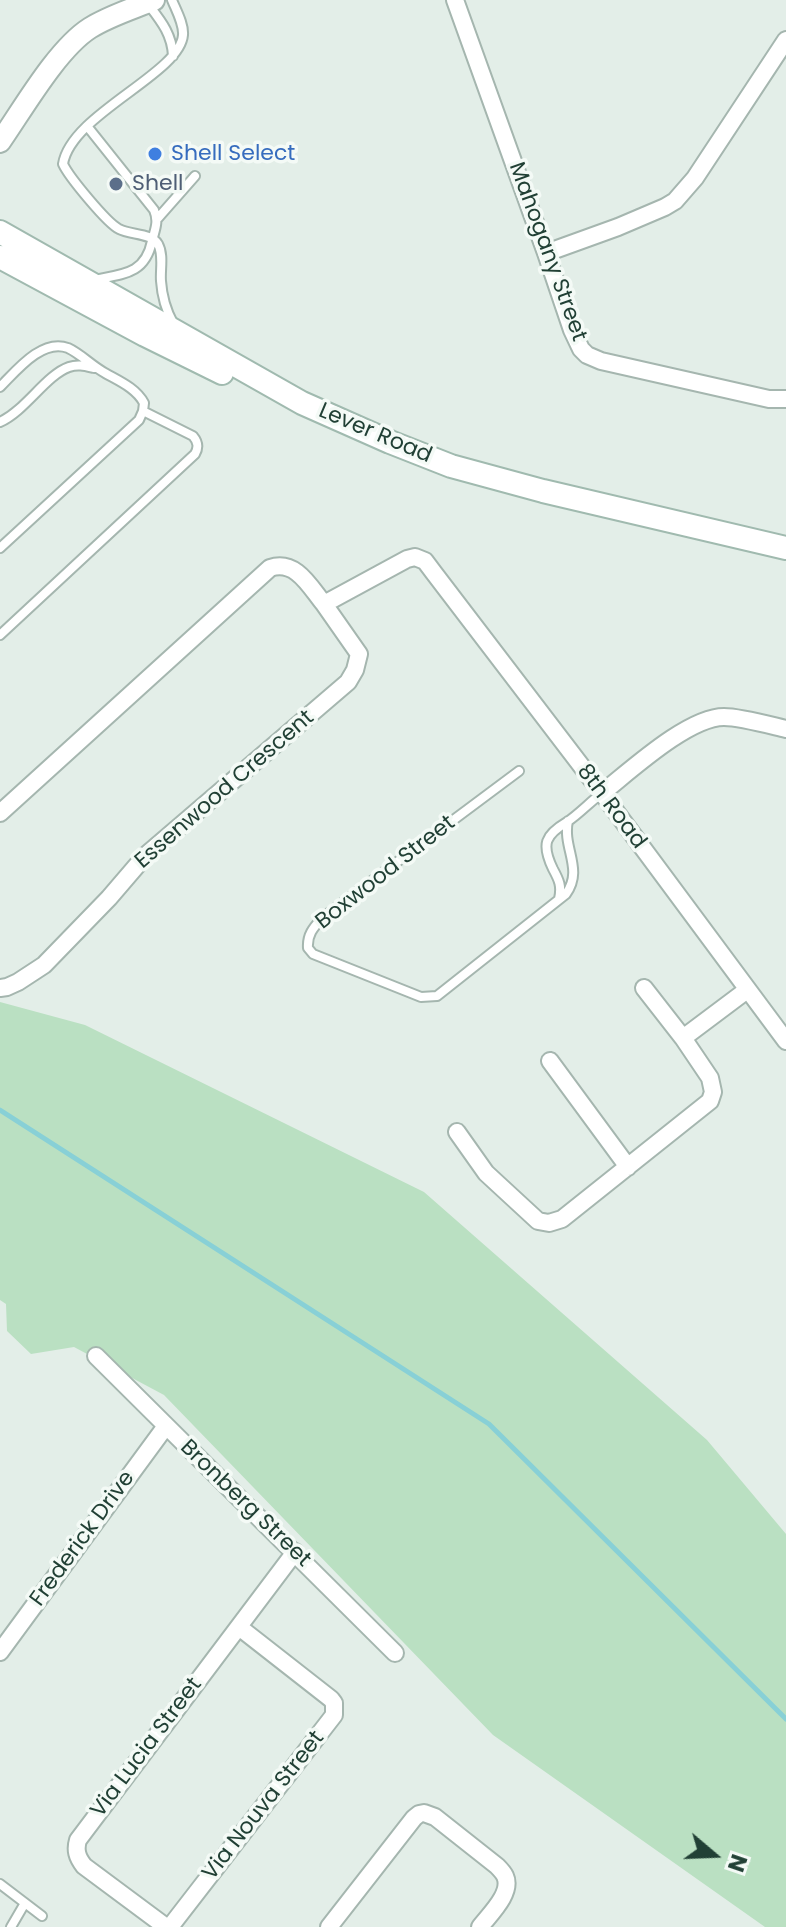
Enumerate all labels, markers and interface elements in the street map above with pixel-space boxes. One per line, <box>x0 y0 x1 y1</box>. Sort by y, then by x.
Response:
place label: Shell Select <box>171 141 295 167</box>
marker: Shell Select <box>146 145 164 163</box>
street label: Mahogany Street <box>502 159 592 345</box>
place label: Shell <box>132 171 183 197</box>
marker: Shell <box>107 175 125 193</box>
street label: Lever Road <box>314 398 436 470</box>
street label: Essenwood Crescent <box>130 705 320 875</box>
street label: 8th Road <box>571 760 651 854</box>
street label: Boxwood Street <box>311 810 461 936</box>
street label: Bronberg Street <box>174 1435 316 1573</box>
street label: Frederick Drive <box>25 1466 141 1612</box>
street label: Via Lucia Street <box>86 1673 208 1823</box>
street label: Via Nouva Street <box>198 1726 330 1886</box>
north arrow <box>674 1815 754 1895</box>
text: N <box>720 1850 755 1876</box>

